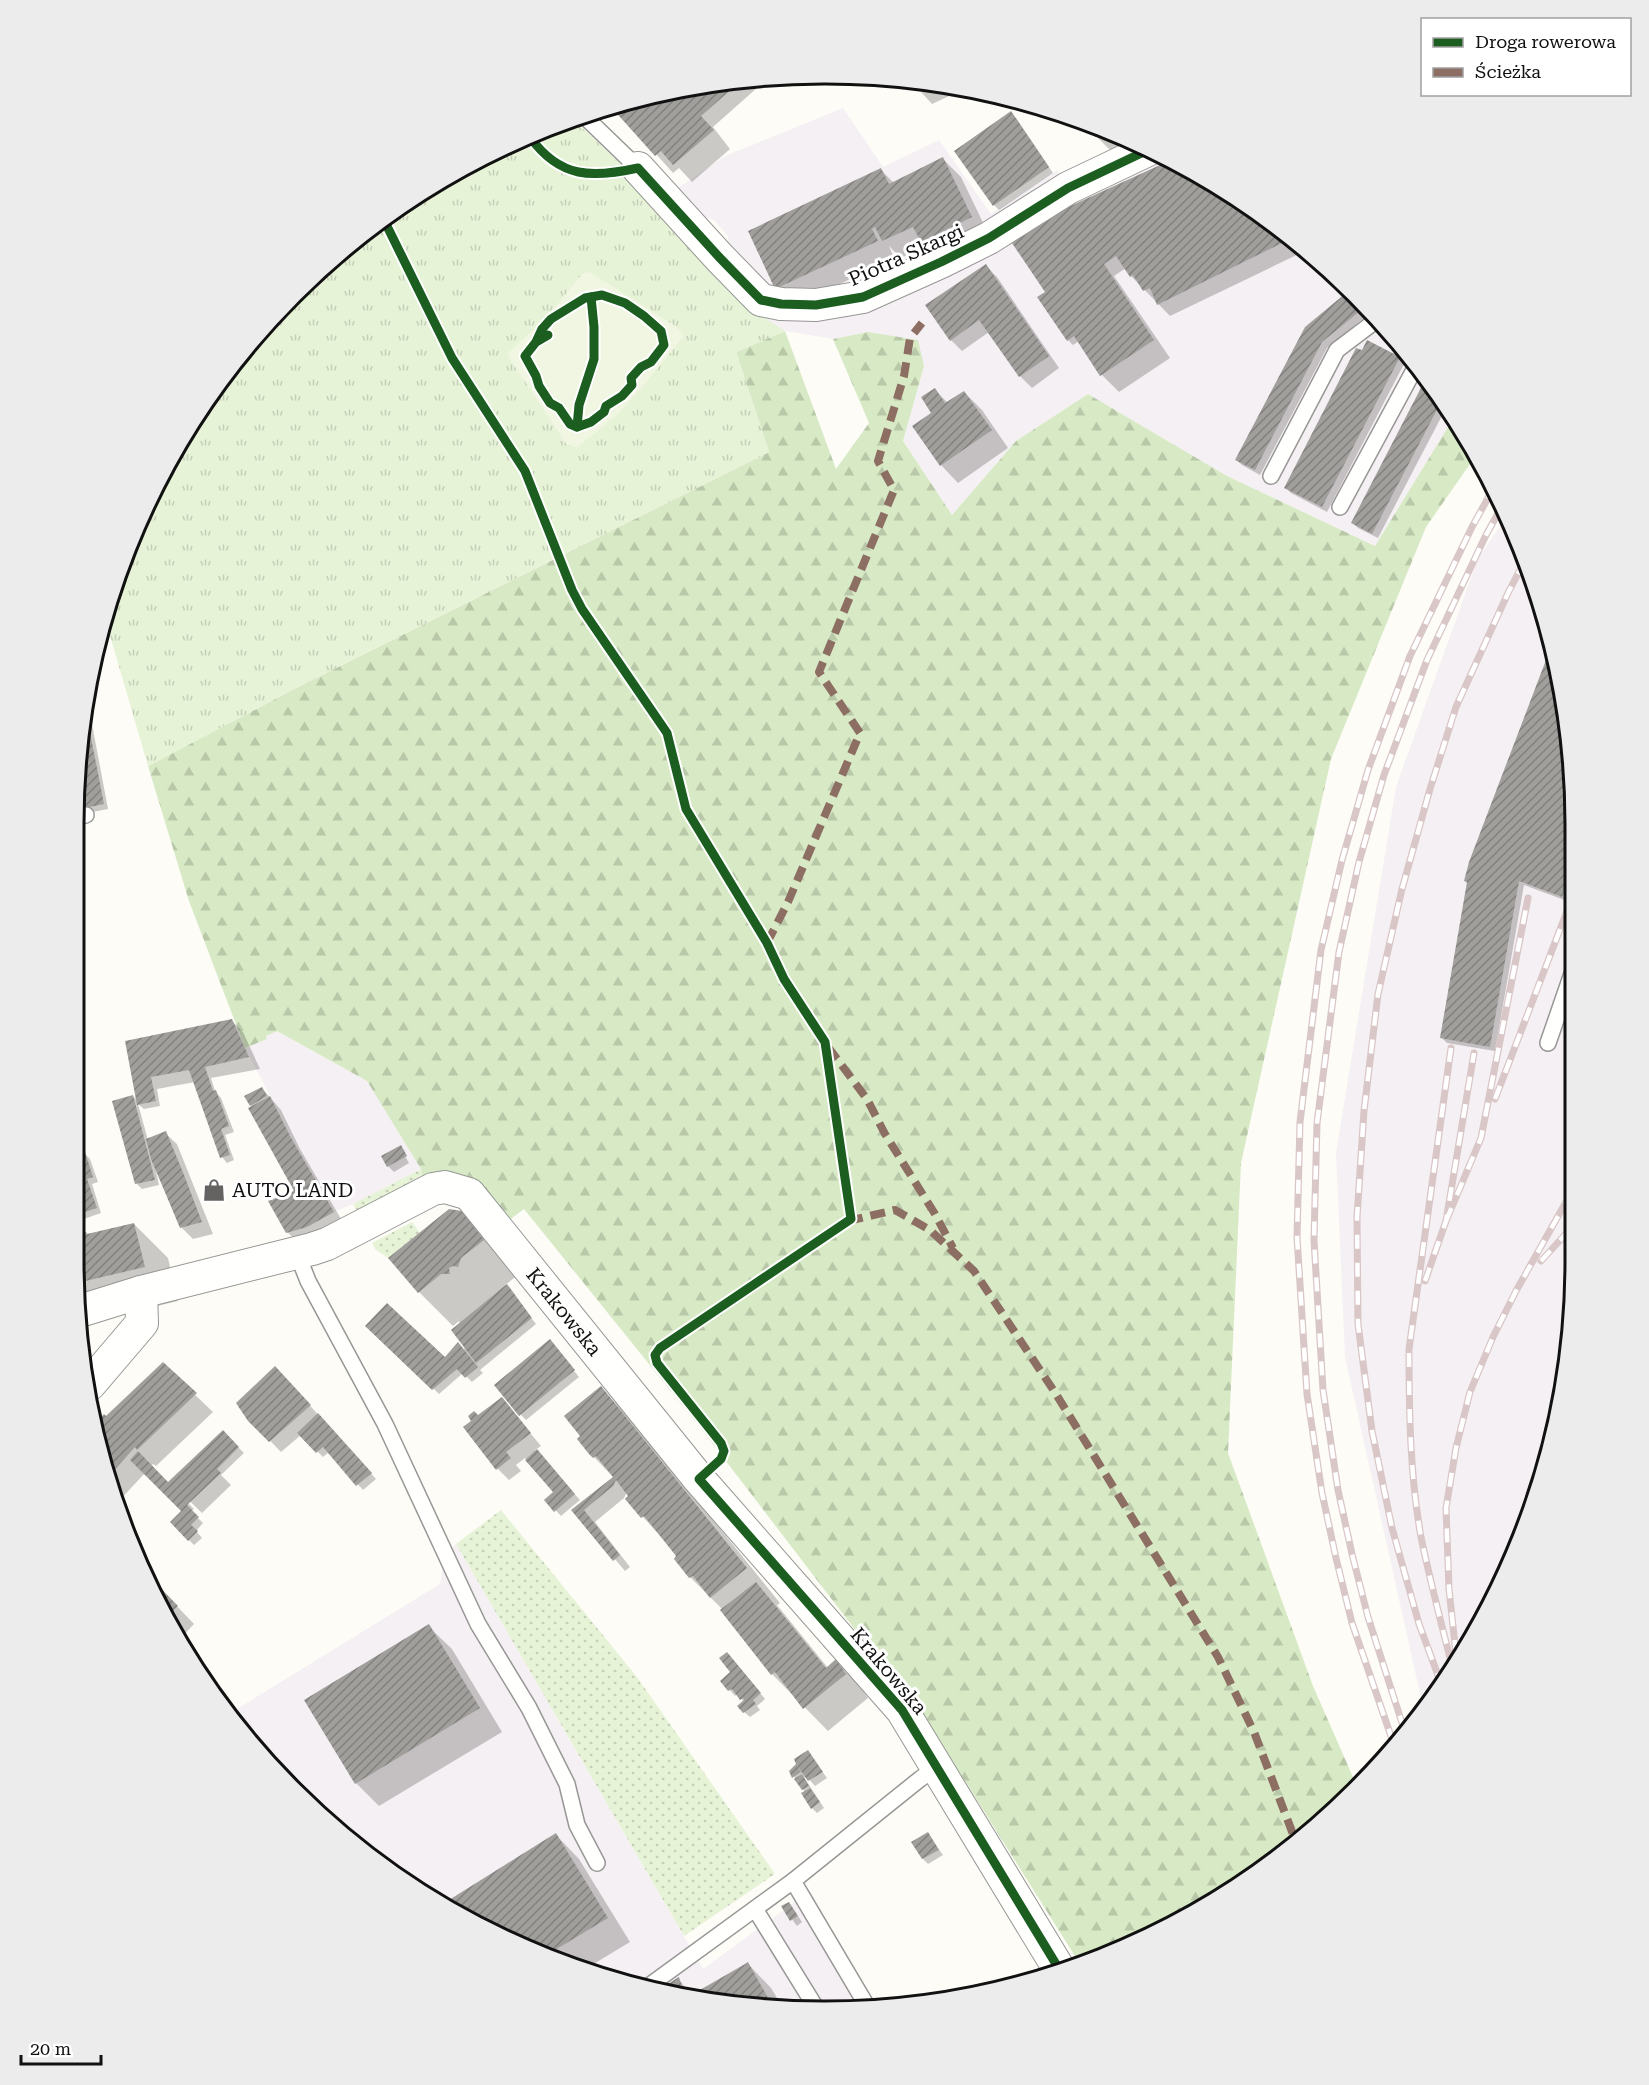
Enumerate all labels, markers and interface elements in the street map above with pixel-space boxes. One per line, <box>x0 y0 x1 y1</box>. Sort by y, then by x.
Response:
legend <box>1421 18 1631 96</box>
text: Droga rowerowa <box>1475 31 1616 52</box>
text: Ścieżka <box>1475 61 1541 82</box>
street label: Piotra Skargi <box>845 219 967 291</box>
shop icon: AUTO LAND <box>201 1177 227 1203</box>
place label: AUTO LAND <box>232 1178 353 1202</box>
street label: Krakowska <box>521 1263 607 1361</box>
street label: Krakowska <box>846 1623 932 1719</box>
scale bar <box>21 2028 100 2066</box>
text: 20 m <box>30 2038 71 2059</box>

